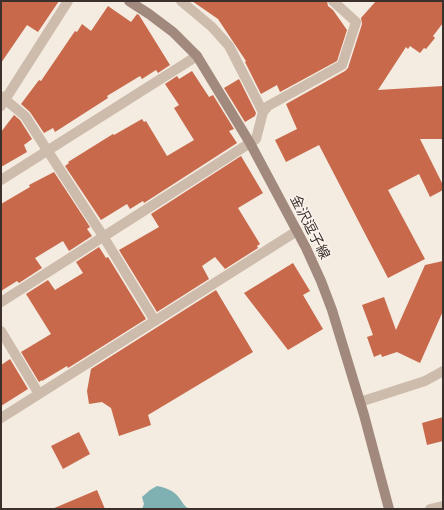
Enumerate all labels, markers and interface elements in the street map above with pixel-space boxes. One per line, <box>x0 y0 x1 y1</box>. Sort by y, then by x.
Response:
street label: 金沢逗子線 <box>287 192 333 262</box>

